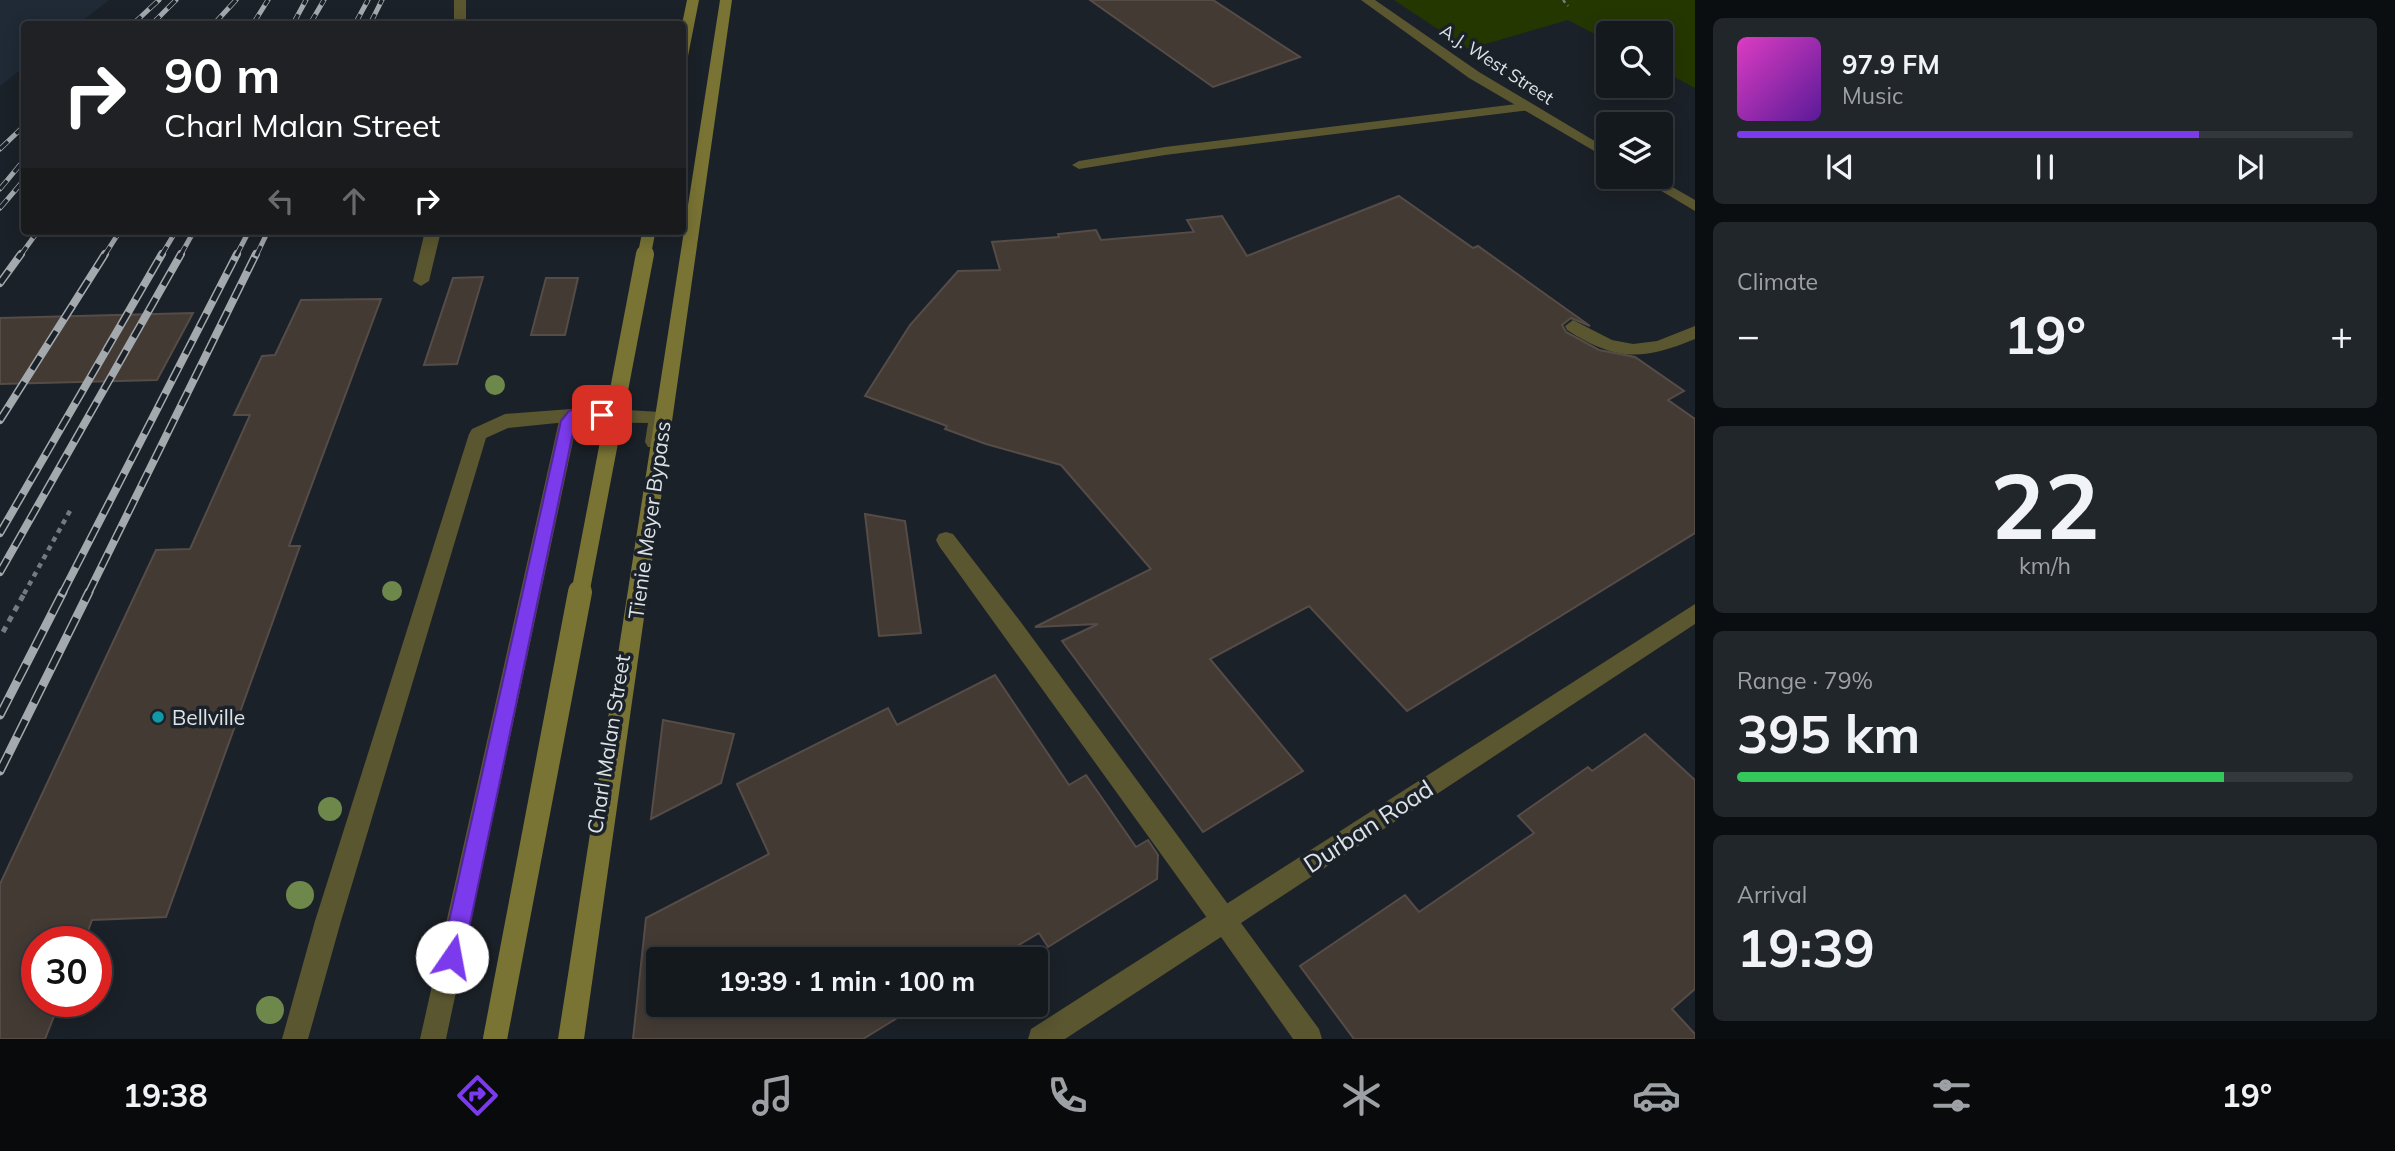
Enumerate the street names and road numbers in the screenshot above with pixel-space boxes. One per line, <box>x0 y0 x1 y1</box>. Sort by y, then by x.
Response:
street label: A.J. West Street <box>1436 19 1558 109</box>
street label: Tienie Meyer Bypass <box>622 419 676 621</box>
street label: Charl Malan Street <box>581 652 635 836</box>
street label: Durban Road <box>1298 773 1438 879</box>

